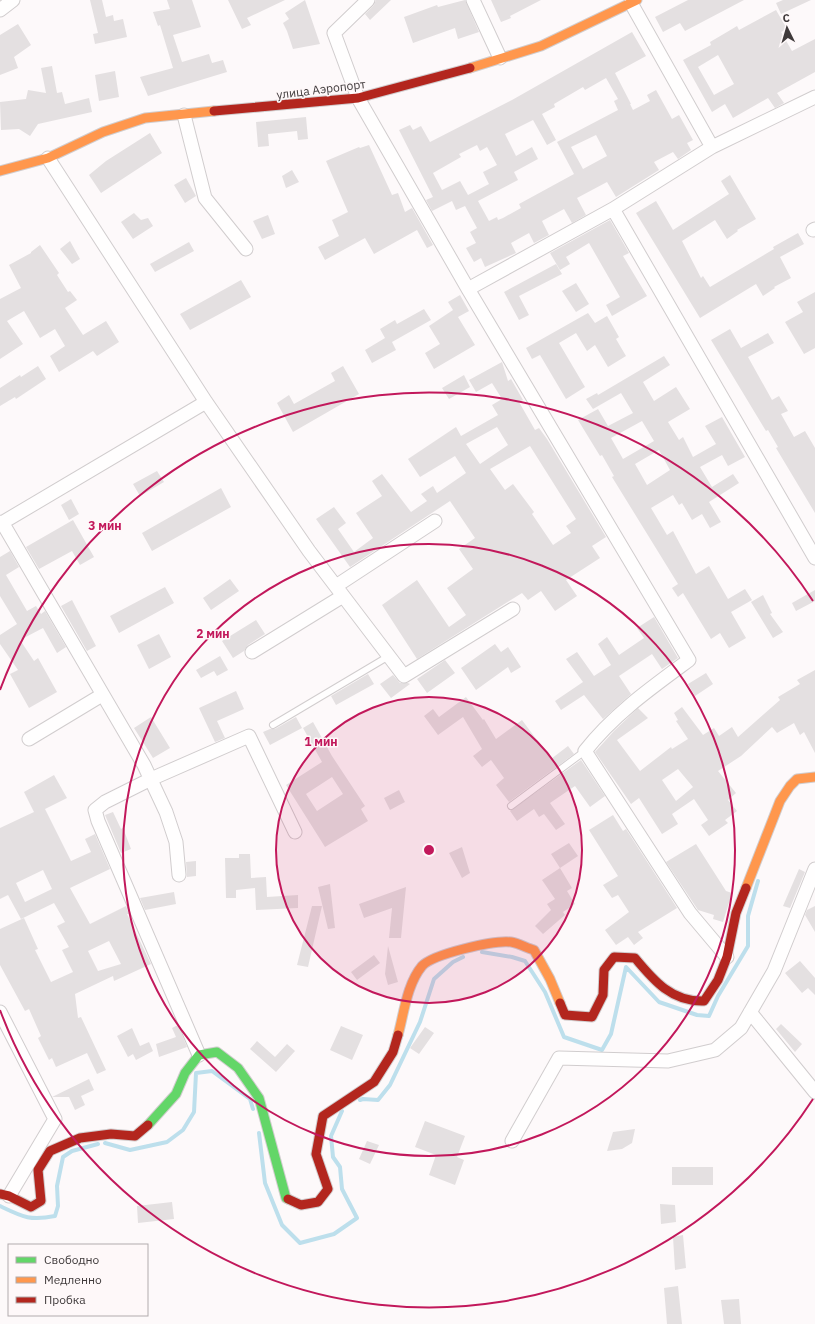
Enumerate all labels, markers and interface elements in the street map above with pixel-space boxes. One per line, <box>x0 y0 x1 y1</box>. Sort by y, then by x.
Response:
north arrow <box>767 8 807 48</box>
text: С <box>782 11 790 25</box>
street label: улица Аэропорт <box>276 76 367 102</box>
text: 3 мин <box>88 518 122 533</box>
text: 2 мин <box>196 626 230 641</box>
text: 1 мин <box>304 734 338 749</box>
centre of rings <box>422 843 436 857</box>
legend <box>8 1244 148 1316</box>
text: Свободно <box>44 1252 100 1267</box>
text: Медленно <box>44 1272 102 1287</box>
text: Пробка <box>44 1292 86 1307</box>

